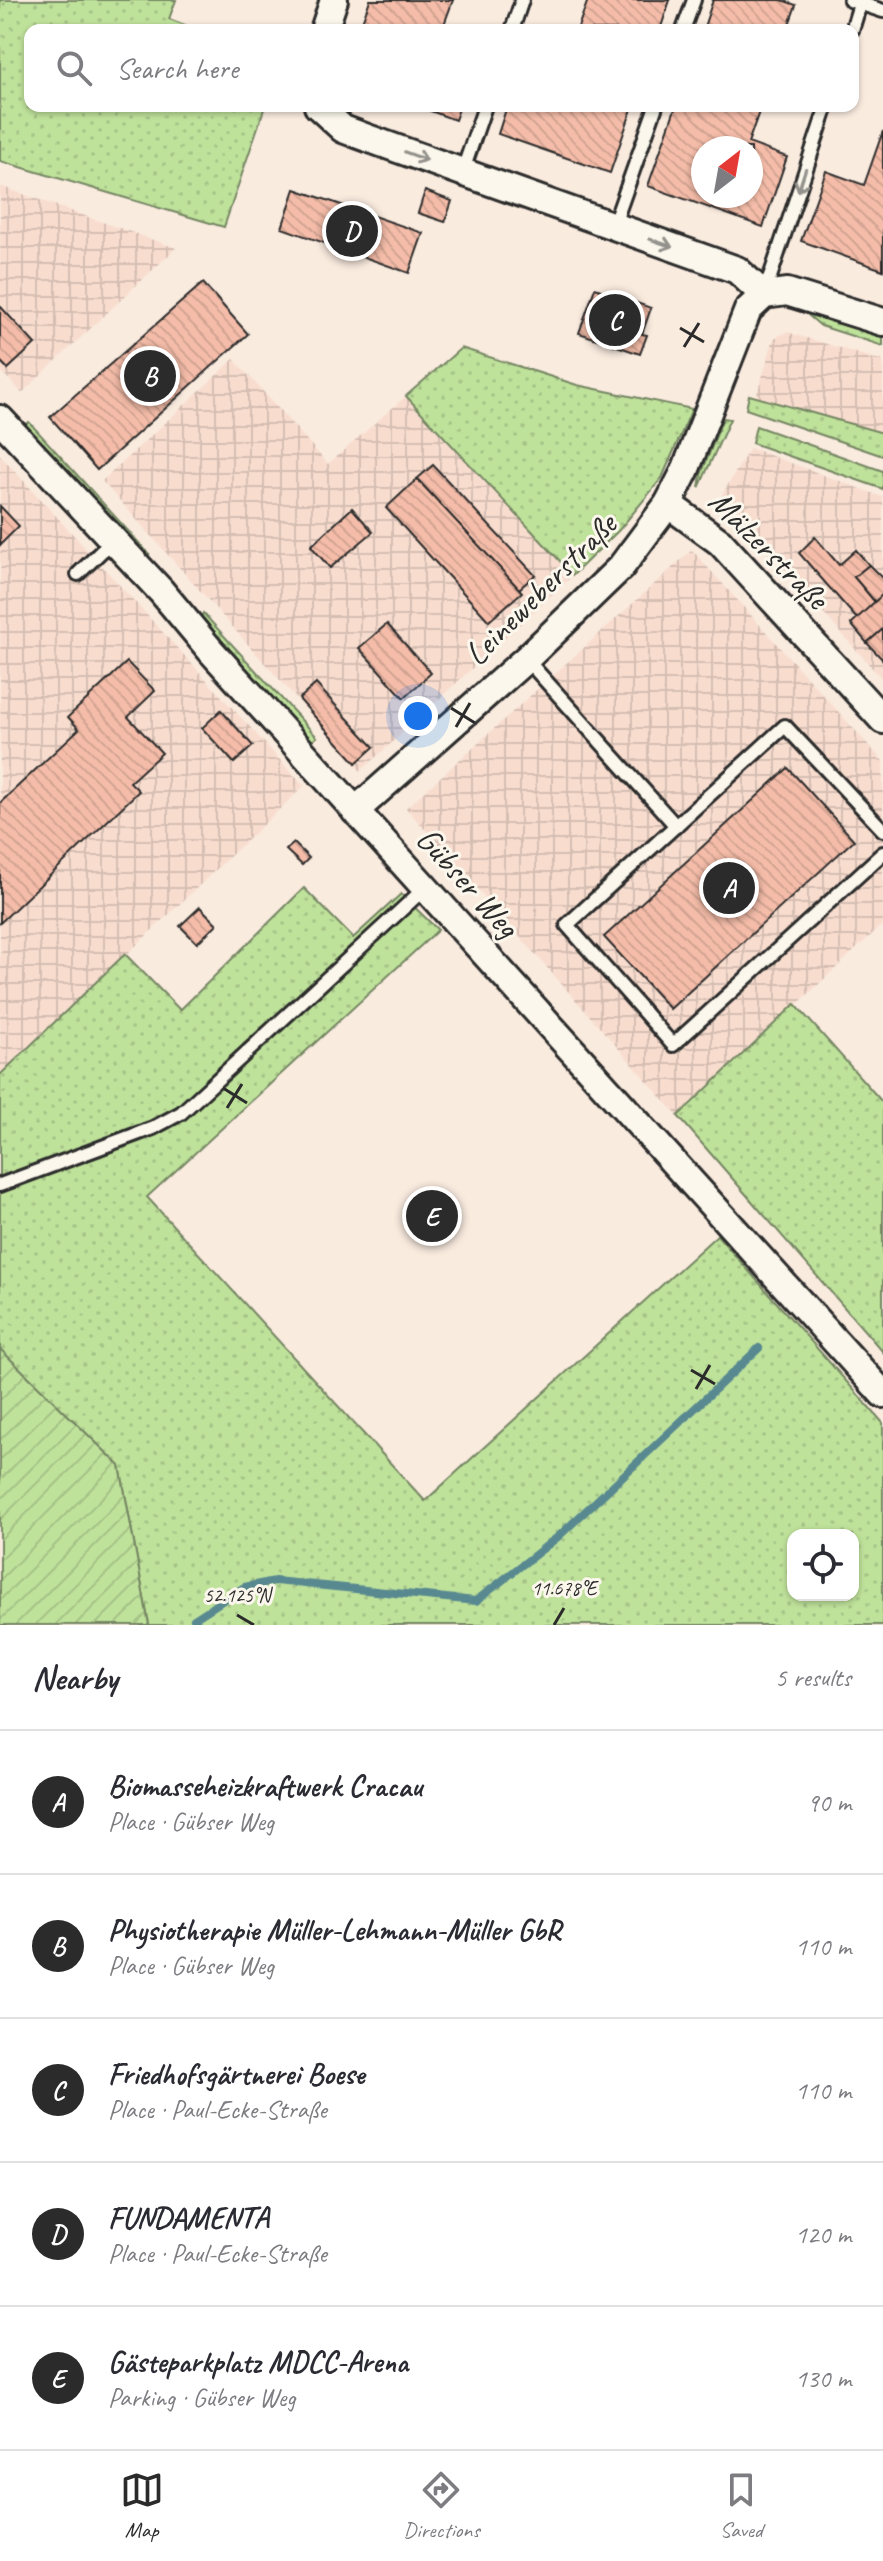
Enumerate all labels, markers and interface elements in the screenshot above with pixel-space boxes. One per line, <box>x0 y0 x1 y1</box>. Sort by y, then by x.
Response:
search box <box>24 24 859 112</box>
icon: search <box>52 46 96 90</box>
text: Search here <box>116 49 238 87</box>
north arrow <box>691 136 763 208</box>
one-way arrow <box>403 150 428 164</box>
one-way arrow <box>794 167 809 192</box>
pin: D <box>326 201 378 261</box>
one-way arrow <box>648 237 673 252</box>
pin: C <box>589 290 641 350</box>
pin: B <box>124 346 176 406</box>
street label: Mälzerstraße <box>700 480 840 620</box>
street label: Leineweberstraße <box>455 502 627 674</box>
your location <box>398 696 438 736</box>
street label: Gübser Weg <box>407 818 530 948</box>
pin: A <box>703 858 755 918</box>
pin: E <box>406 1186 458 1246</box>
map controls <box>787 1529 859 1601</box>
button: locate <box>787 1529 859 1601</box>
text: 11.678°E <box>531 1576 599 1601</box>
text: 52.125°N <box>204 1583 273 1608</box>
text: Nearby <box>32 1656 118 1699</box>
text: 5 results <box>775 1661 851 1694</box>
text: Biomasseheizkraftwerk Cracau <box>108 1767 422 1805</box>
text: A <box>51 1786 65 1819</box>
text: 90 m <box>807 1786 851 1819</box>
text: Place · Gübser Weg <box>108 1805 274 1838</box>
text: Physiotherapie Müller-Lehmann-Müller GbR <box>108 1911 561 1949</box>
text: B <box>51 1930 65 1963</box>
text: 110 m <box>795 1930 851 1963</box>
text: Place · Gübser Weg <box>108 1949 274 1982</box>
text: Friedhofsgärtnerei Boese <box>108 2055 364 2093</box>
text: C <box>52 2074 64 2107</box>
text: 110 m <box>795 2074 851 2107</box>
text: Place · Paul-Ecke-Straße <box>108 2093 327 2126</box>
text: FUNDAMENTA <box>108 2199 269 2237</box>
text: D <box>50 2218 66 2251</box>
text: 120 m <box>795 2218 851 2251</box>
text: Place · Paul-Ecke-Straße <box>108 2237 327 2270</box>
text: Gästeparkplatz MDCC-Arena <box>108 2343 408 2381</box>
text: E <box>51 2362 65 2395</box>
text: 130 m <box>795 2362 851 2395</box>
text: Parking · Gübser Weg <box>108 2381 295 2414</box>
tab: Map <box>120 2468 164 2544</box>
tab: Directions <box>403 2468 480 2544</box>
tab: Saved <box>719 2468 763 2544</box>

